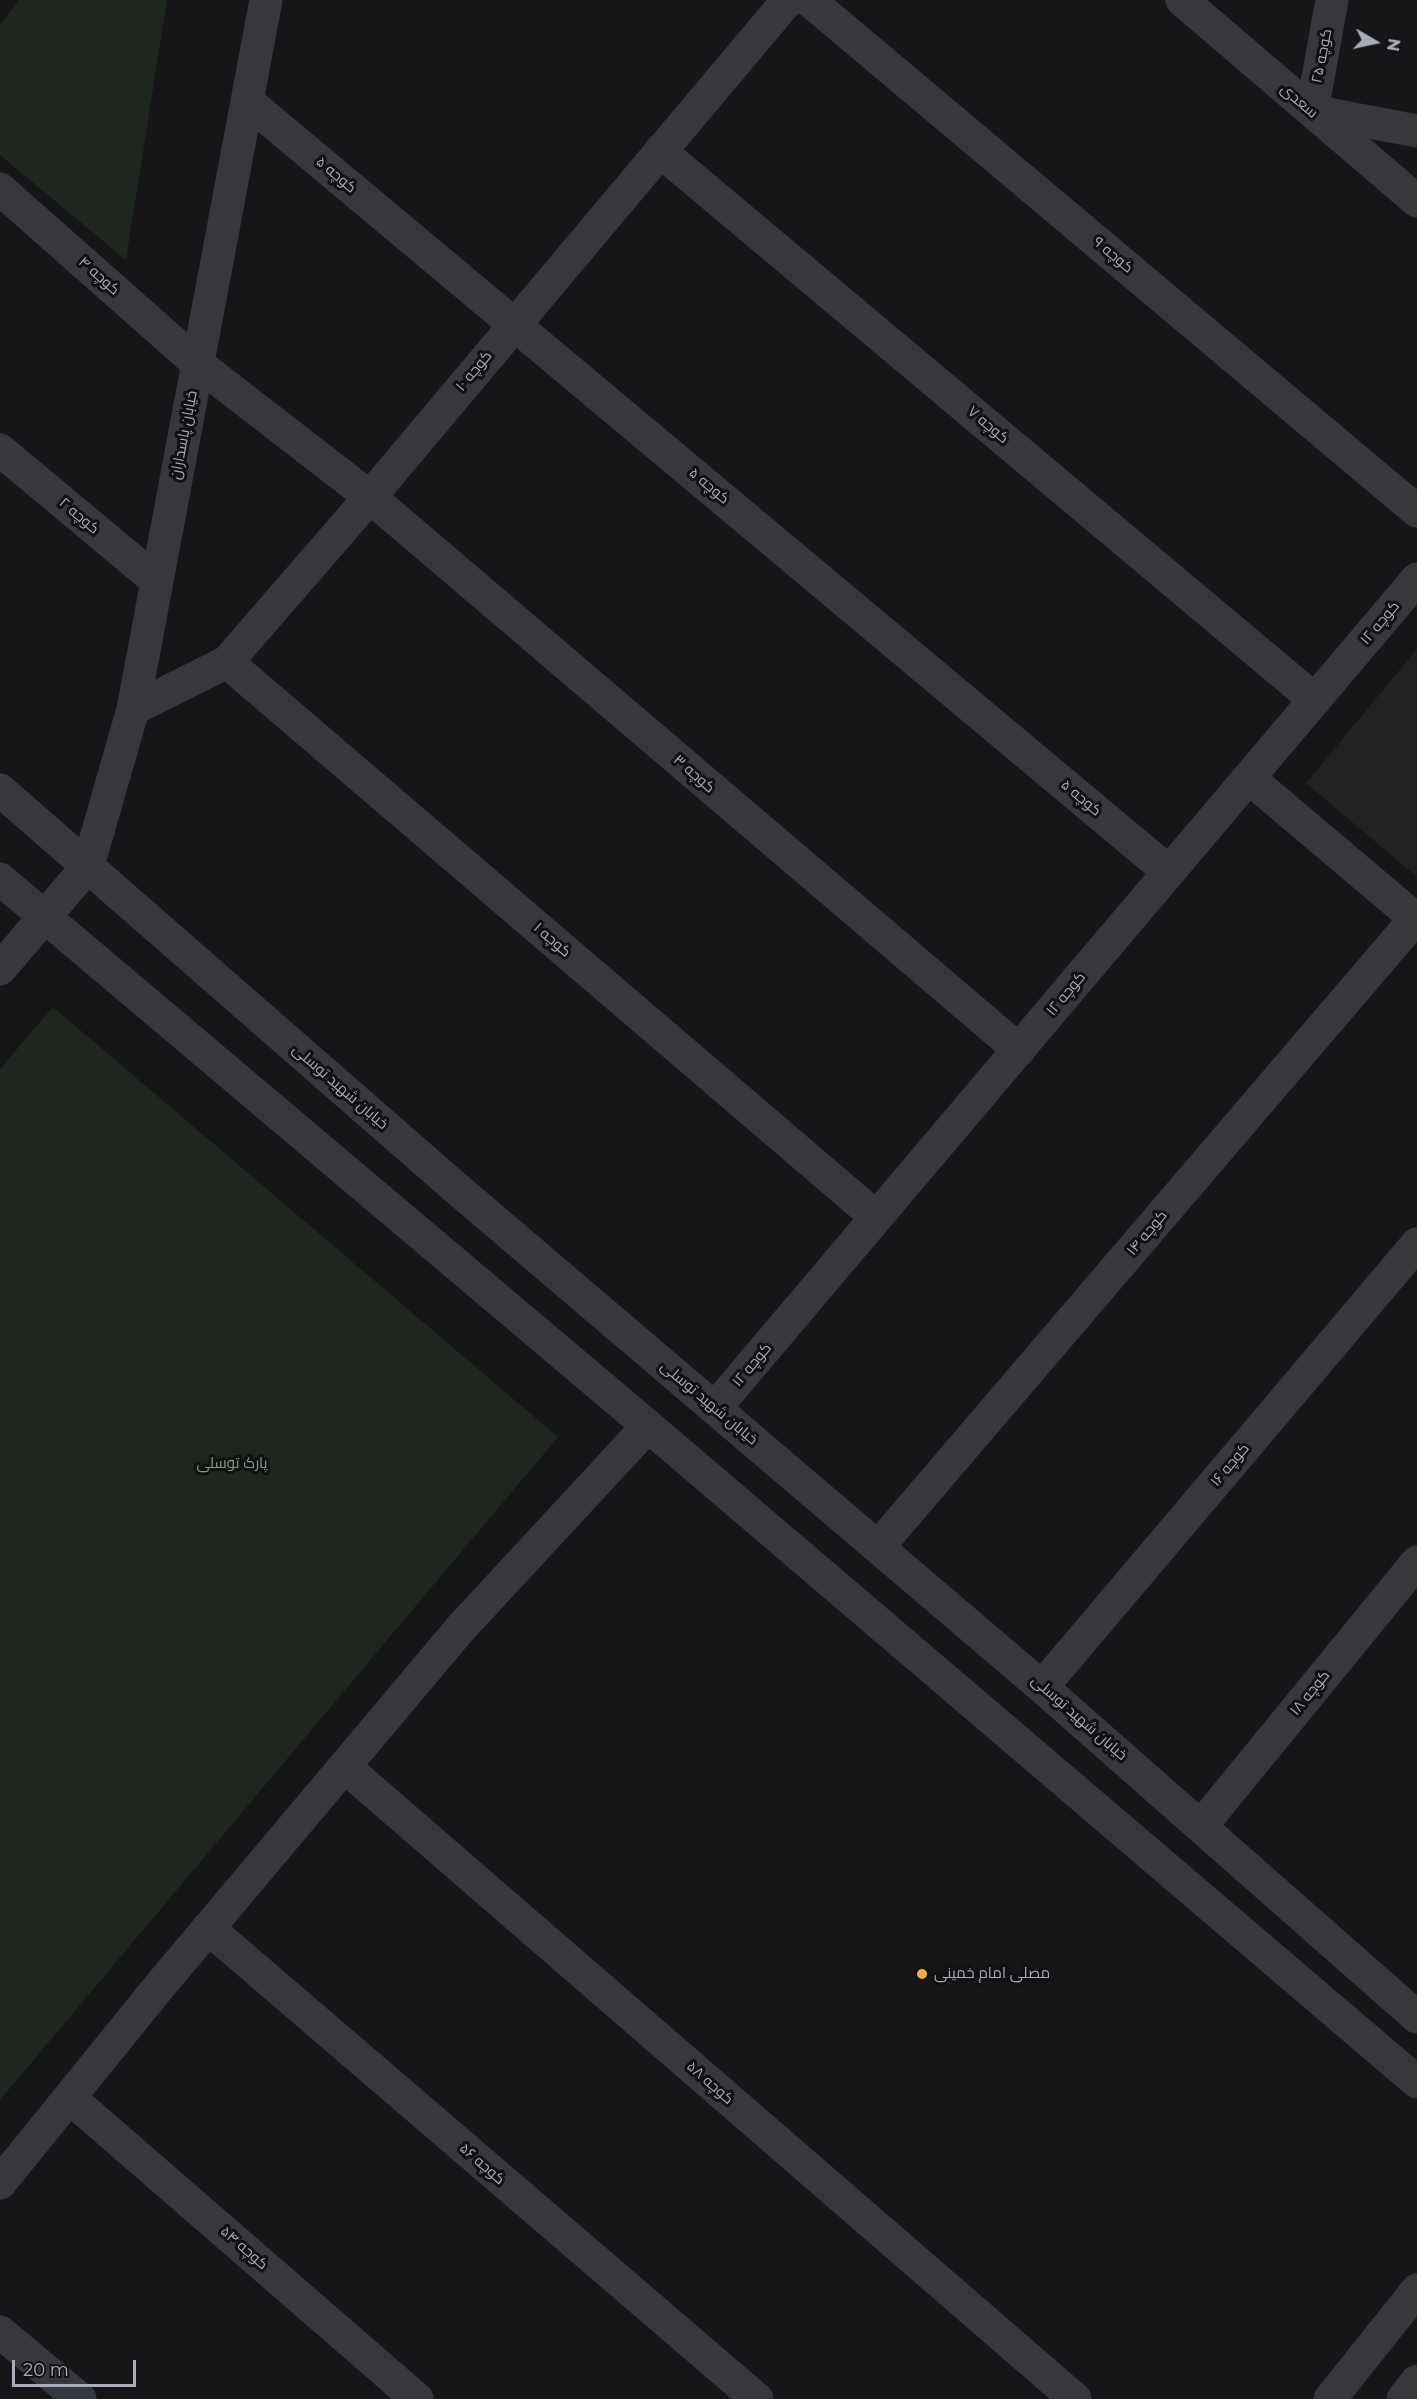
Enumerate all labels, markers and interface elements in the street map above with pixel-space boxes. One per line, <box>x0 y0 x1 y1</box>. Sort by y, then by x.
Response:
north arrow <box>1345 12 1405 72</box>
street label: کوچه ۲۵ <box>1308 27 1336 85</box>
text: N <box>1383 37 1404 53</box>
street label: سعدی <box>1277 80 1321 122</box>
street label: کوچه ۵ <box>312 153 360 197</box>
street label: کوچه ۹ <box>1089 233 1137 277</box>
street label: کوچه ۴ <box>75 253 123 299</box>
street label: کوچه ۱۰ <box>452 347 496 395</box>
street label: خیابان پاسداران <box>167 389 201 481</box>
street label: کوچه ۷ <box>964 403 1012 447</box>
street label: کوچه ۵ <box>685 464 733 508</box>
street label: کوچه ۲ <box>55 494 103 538</box>
street label: کوچه ۱۲ <box>1357 597 1403 649</box>
street label: کوچه ۳ <box>670 751 718 797</box>
street label: کوچه ۵ <box>1057 776 1105 820</box>
street label: کوچه ۱ <box>530 919 574 961</box>
street label: کوچه ۱۲ <box>1043 968 1089 1020</box>
street label: خیابان شهید توسلی <box>288 1040 392 1134</box>
street label: کوچه ۱۴ <box>1123 1207 1171 1259</box>
street label: کوچه ۱۲ <box>729 1339 775 1391</box>
street label: خیابان شهید توسلی <box>657 1357 761 1449</box>
street label: کوچه ۱۶ <box>1207 1440 1253 1490</box>
park label: پارک توسلی <box>196 1455 268 1473</box>
street label: کوچه ۱۸ <box>1286 1667 1334 1719</box>
street label: خیابان شهید توسلی <box>1027 1671 1131 1765</box>
place label: مصلی امام خمینی <box>934 1965 1050 1983</box>
marker: مصلی امام خمینی <box>915 1967 929 1981</box>
street label: کوچه ۵۸ <box>683 2058 737 2108</box>
street label: کوچه ۵۶ <box>456 2139 508 2189</box>
street label: کوچه ۵۴ <box>217 2222 271 2274</box>
scale bar <box>15 2348 140 2386</box>
text: 20 m <box>23 2359 69 2381</box>

